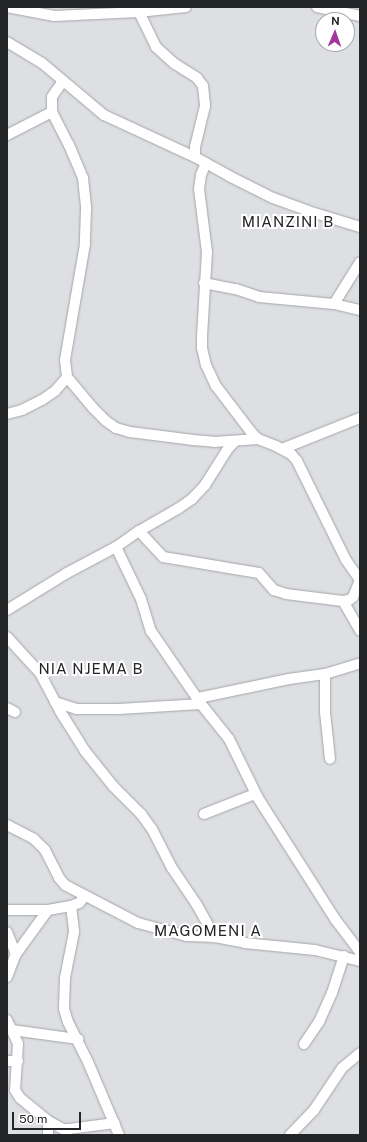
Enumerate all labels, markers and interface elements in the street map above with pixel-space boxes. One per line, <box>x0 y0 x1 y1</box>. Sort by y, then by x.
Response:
north arrow <box>315 12 355 52</box>
text: N <box>331 15 340 27</box>
district label: MIANZINI B <box>242 213 334 231</box>
district label: NIA NJEMA B <box>38 660 144 678</box>
district label: MAGOMENI A <box>154 922 262 940</box>
scale bar <box>14 1104 83 1130</box>
text: 50 m <box>19 1112 47 1126</box>

